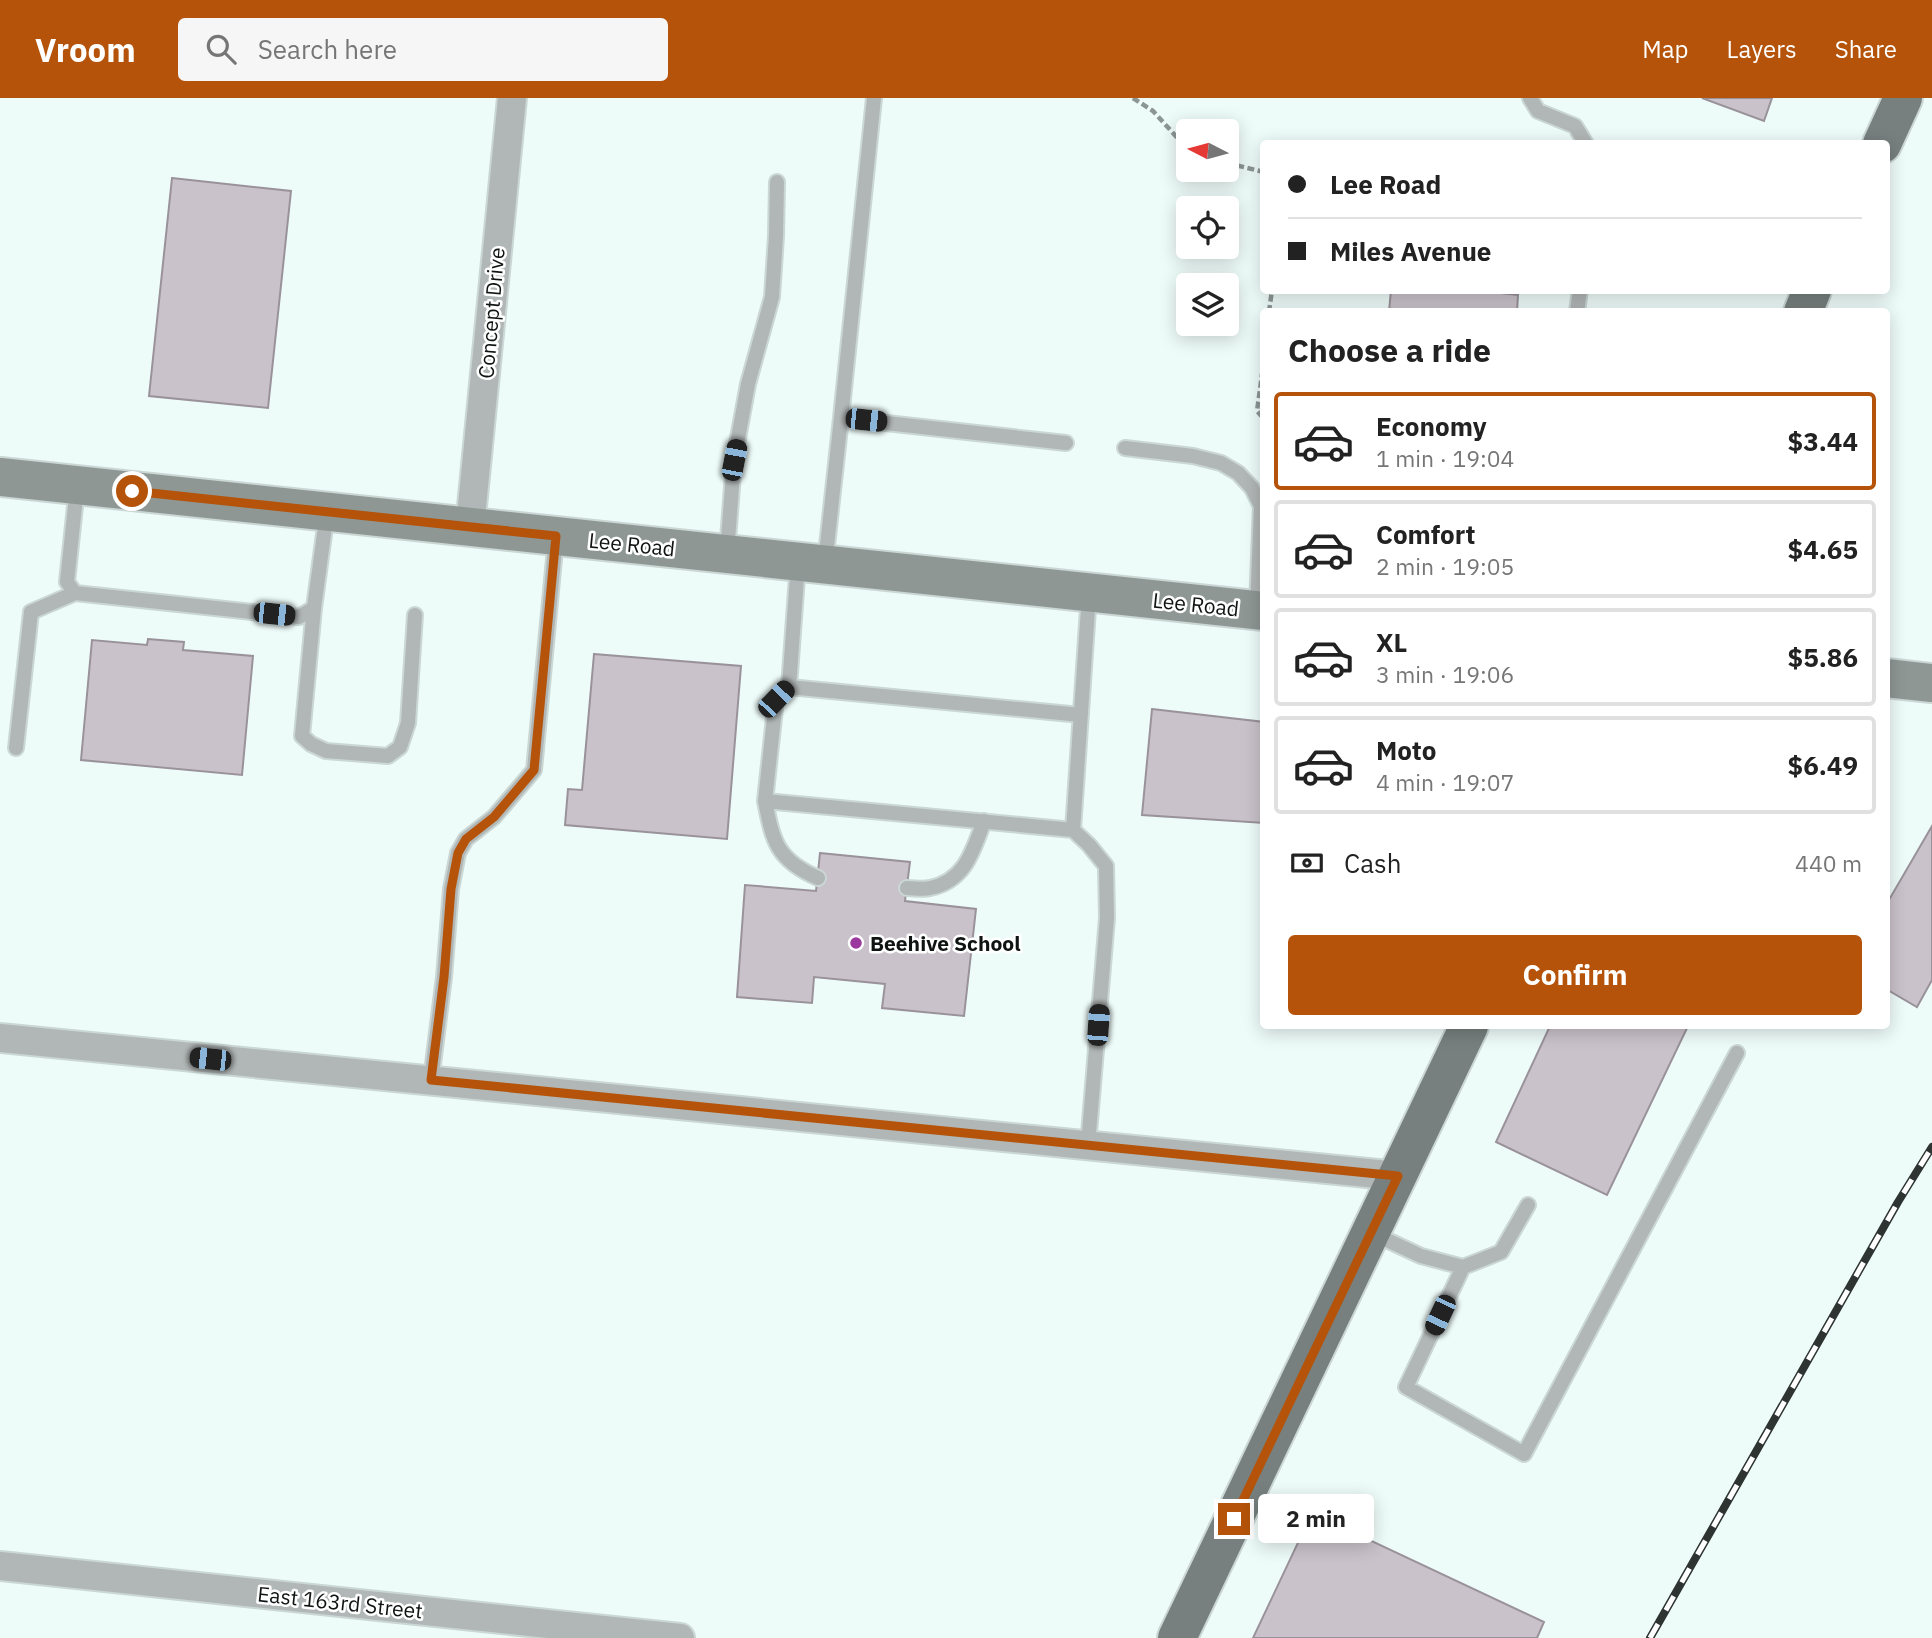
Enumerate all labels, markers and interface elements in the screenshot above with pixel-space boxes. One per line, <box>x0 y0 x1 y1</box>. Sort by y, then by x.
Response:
search box <box>178 18 668 81</box>
text: Vroom <box>35 28 136 71</box>
icon: search <box>202 30 240 68</box>
text: Search here <box>258 32 397 66</box>
text: Map <box>1642 33 1689 65</box>
text: Layers <box>1727 33 1797 65</box>
text: Share <box>1835 33 1897 65</box>
north arrow <box>1176 119 1239 182</box>
map controls <box>1176 119 1239 336</box>
text: Lee Road <box>1330 167 1441 201</box>
button: locate <box>1176 196 1239 259</box>
text: Miles Avenue <box>1330 234 1492 268</box>
street label: Concept Drive <box>471 246 511 380</box>
button: layers <box>1176 273 1239 336</box>
text: Choose a ride <box>1288 329 1491 371</box>
car <box>845 407 888 433</box>
text: Economy <box>1376 409 1487 443</box>
icon: car <box>1292 410 1355 473</box>
text: $3.44 <box>1788 424 1858 458</box>
car <box>720 437 749 483</box>
text: 1 min · 19:04 <box>1376 443 1514 473</box>
route start <box>116 475 148 507</box>
text: Comfort <box>1376 517 1475 551</box>
icon: car <box>1292 518 1355 581</box>
street label: Lee Road <box>587 526 677 562</box>
text: $4.65 <box>1788 532 1858 566</box>
text: 2 min · 19:05 <box>1376 551 1514 581</box>
street label: Lee Road <box>1151 586 1241 622</box>
car <box>253 601 296 627</box>
text: XL <box>1376 625 1407 659</box>
icon: car <box>1292 626 1355 689</box>
text: $5.86 <box>1788 640 1858 674</box>
text: 3 min · 19:06 <box>1376 659 1514 689</box>
car <box>754 677 799 721</box>
text: Moto <box>1376 733 1436 767</box>
icon: car <box>1292 734 1355 797</box>
text: $6.49 <box>1788 748 1858 782</box>
text: 4 min · 19:07 <box>1376 767 1514 797</box>
icon: cash <box>1288 844 1326 882</box>
text: Cash <box>1344 846 1401 880</box>
text: 440 m <box>1795 848 1862 878</box>
place label: Beehive School <box>870 929 1021 957</box>
marker: Beehive School <box>848 935 864 951</box>
button: Confirm <box>1288 935 1862 1015</box>
car <box>1087 1003 1110 1047</box>
car <box>189 1046 232 1072</box>
car <box>1422 1292 1459 1338</box>
callout: 2 min <box>1258 1494 1374 1544</box>
route end <box>1218 1503 1250 1535</box>
text: 2 min <box>1286 1503 1346 1533</box>
street label: East 163rd Street <box>256 1579 424 1625</box>

